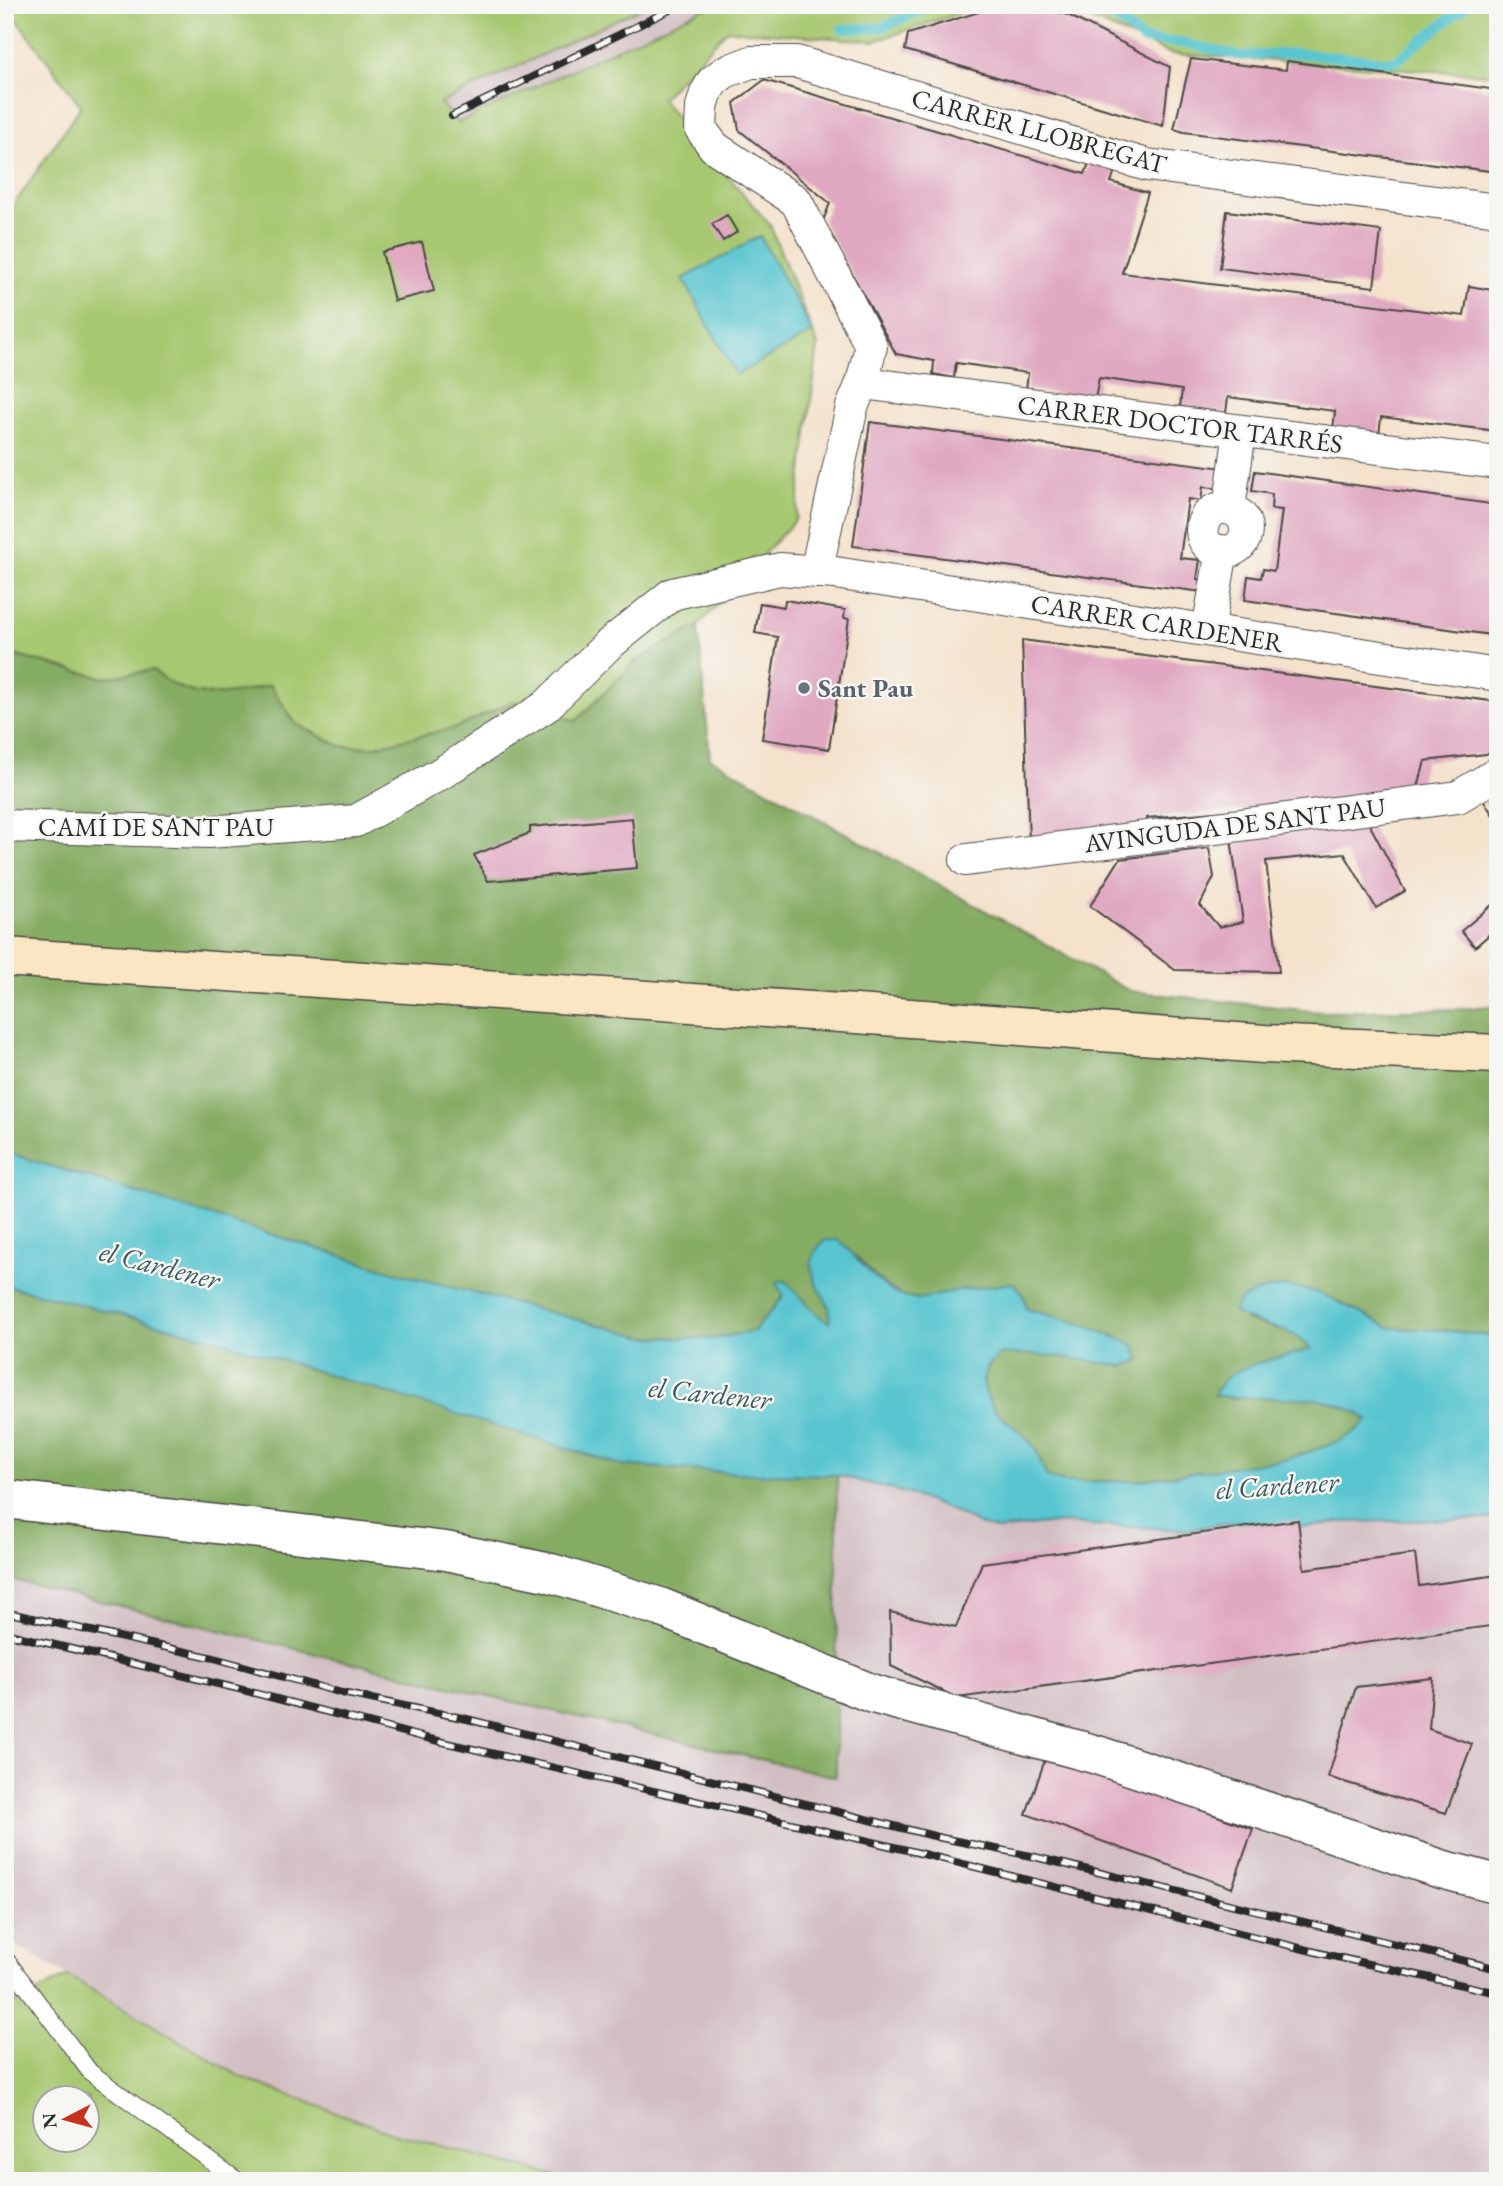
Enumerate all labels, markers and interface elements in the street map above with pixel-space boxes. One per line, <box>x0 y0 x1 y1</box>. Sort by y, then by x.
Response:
street label: CARRER LLOBREGAT <box>908 81 1171 182</box>
street label: CARRER DOCTOR TARRÉS <box>1015 387 1345 461</box>
street label: CARRER CARDENER <box>1028 586 1286 660</box>
place label: Sant Pau <box>818 671 914 705</box>
marker: Sant Pau <box>796 680 812 696</box>
street label: AVINGUDA DE SANT PAU <box>1081 790 1388 860</box>
street label: CAMÍ DE SANT PAU <box>38 810 274 844</box>
water label: el Cardener <box>96 1233 225 1298</box>
water label: el Cardener <box>647 1369 774 1417</box>
water label: el Cardener <box>1214 1463 1341 1507</box>
north arrow <box>32 2084 102 2154</box>
text: N <box>36 2111 63 2130</box>

